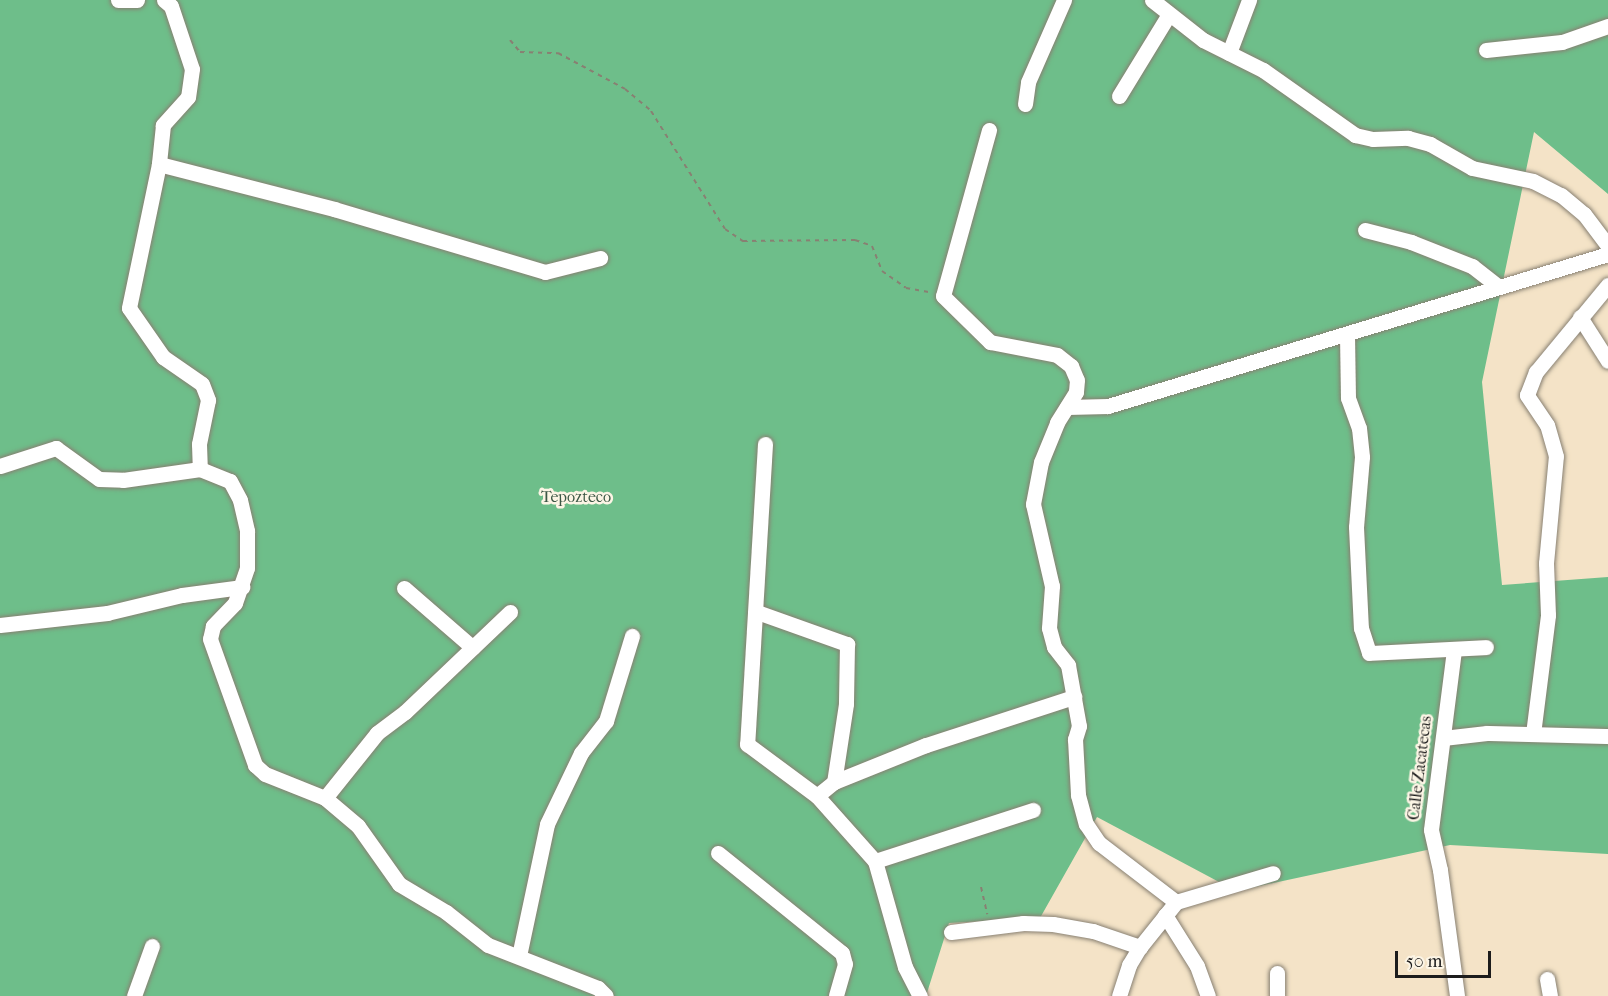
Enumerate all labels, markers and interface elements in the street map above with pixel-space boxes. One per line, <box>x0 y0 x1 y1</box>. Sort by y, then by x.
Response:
park label: Tepozteco <box>541 487 611 507</box>
street label: Calle Zacatecas <box>1404 715 1436 821</box>
scale bar <box>1398 939 1494 977</box>
text: 50 m <box>1406 951 1442 972</box>

